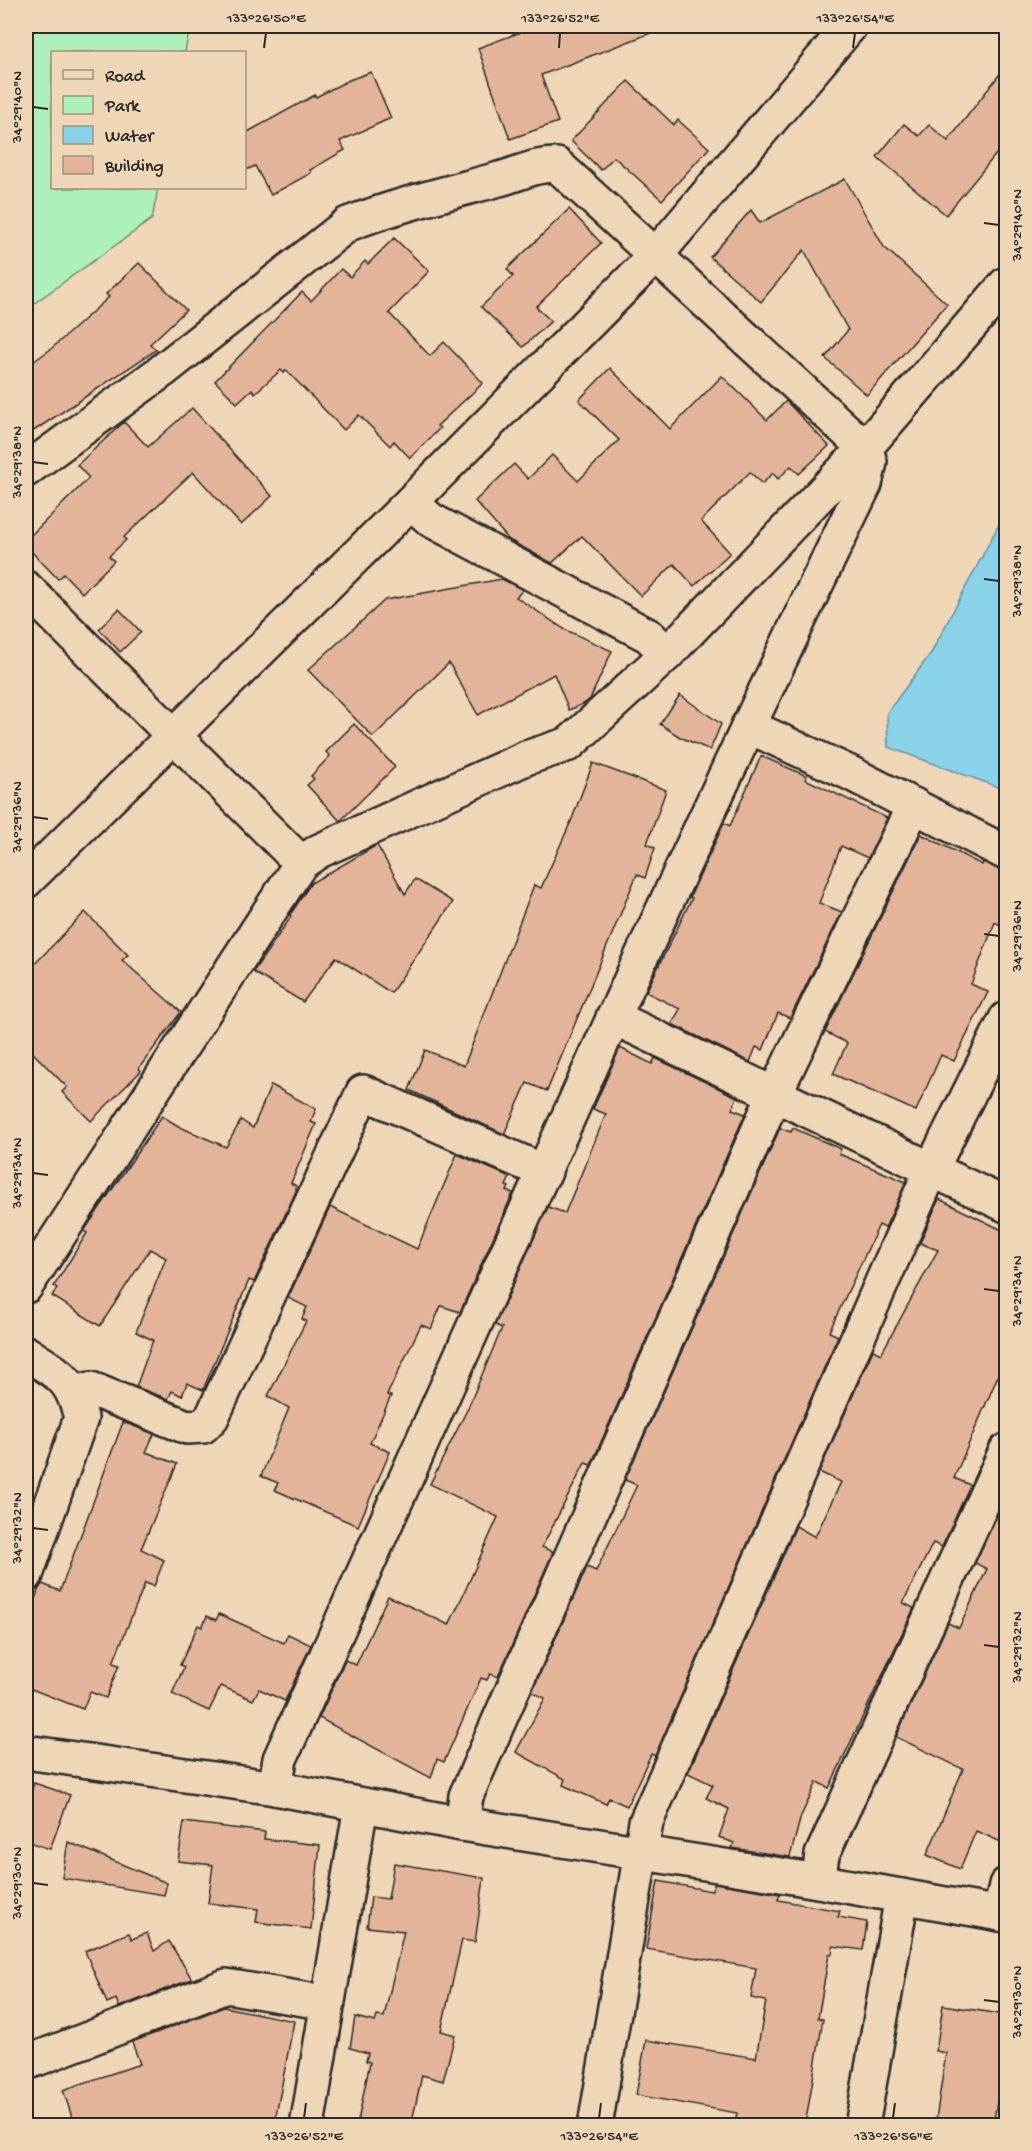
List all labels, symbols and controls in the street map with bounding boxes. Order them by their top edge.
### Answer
text: 133°26'50"E [225,10,306,28]
text: 133°26'52"E [520,10,600,28]
text: 133°26'54"E [815,10,895,28]
legend [51,51,246,189]
text: Road [105,67,146,88]
text: 34°29'40"N [9,71,27,144]
text: Park [104,97,141,118]
text: Water [105,127,155,148]
text: Building [104,157,164,178]
text: 34°29'40"N [1009,189,1027,262]
text: 34°29'38"N [9,426,27,499]
text: 34°29'38"N [1009,545,1027,618]
text: 34°29'36"N [9,781,27,854]
text: 34°29'36"N [1009,900,1027,973]
text: 34°29'34"N [9,1137,27,1210]
text: 34°29'34"N [1009,1255,1027,1328]
text: 34°29'32"N [9,1492,27,1565]
text: 34°29'32"N [1009,1611,1027,1684]
text: 34°29'30"N [9,1846,27,1920]
text: 34°29'30"N [1009,1965,1027,2039]
text: 133°26'52"E [264,2128,344,2146]
text: 133°26'54"E [559,2128,639,2146]
text: 133°26'56"E [853,2128,933,2146]

